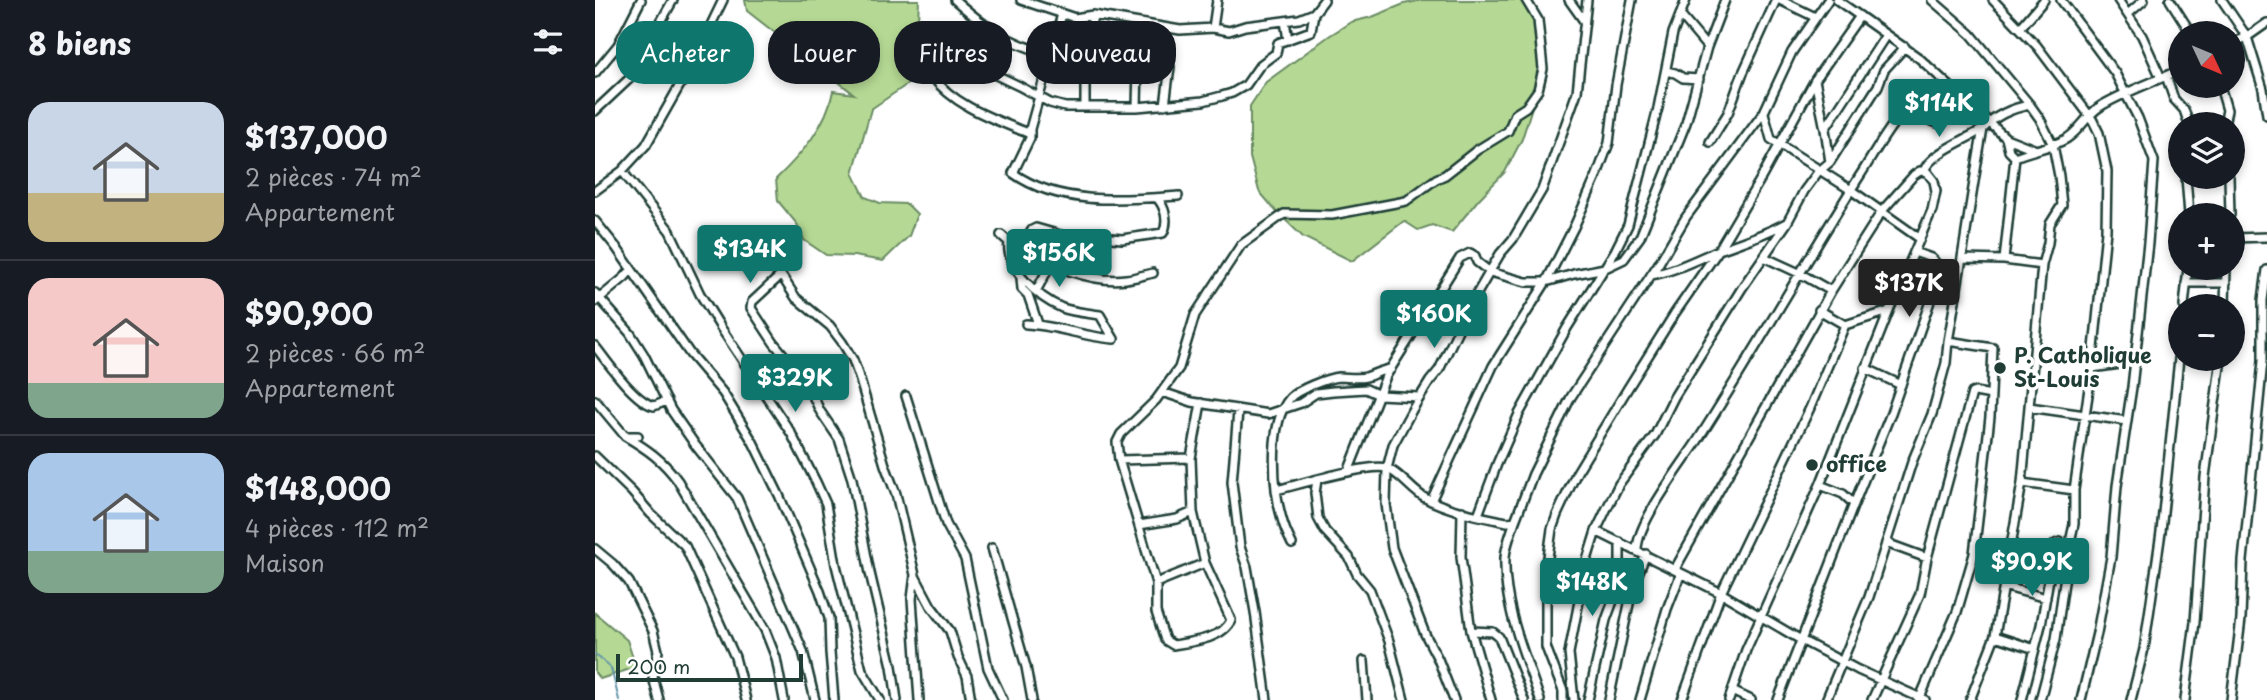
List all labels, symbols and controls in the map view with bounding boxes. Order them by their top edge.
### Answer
text: 8 biens [28,20,131,65]
chip: Acheter [616,21,754,84]
chip: Louer [768,21,880,84]
chip: Filtres [894,21,1012,84]
chip: Nouveau [1026,21,1176,84]
north arrow [2168,21,2245,98]
map controls [2168,21,2245,371]
icon: filters [529,23,567,61]
pin: $114K [1890,80,1988,139]
text: $114K [1904,84,1974,119]
button: layers [2168,112,2245,189]
text: $137,000 [245,114,388,159]
icon: home [84,130,168,214]
text: 2 pièces · 74 m² [245,159,422,194]
text: Appartement [245,194,395,229]
button: + [2168,203,2245,280]
pin: $134K [701,226,799,285]
text: $134K [713,230,787,265]
pin: $156K [1010,230,1108,289]
text: $156K [1023,234,1095,269]
pin: $137K [1860,260,1958,319]
text: $137K [1874,264,1944,299]
text: $90,900 [245,290,373,335]
pin: $160K [1385,290,1483,350]
button: − [2168,294,2245,371]
text: $160K [1396,295,1472,330]
icon: home [84,306,168,390]
text: 2 pièces · 66 m² [245,335,425,370]
place label: P. Catholique St-Louis [2014,338,2152,394]
pin: $329K [746,354,844,414]
text: $329K [757,359,833,394]
marker: P. Catholique St-Louis [1992,360,2008,376]
text: Appartement [245,370,395,405]
place label: office [1826,447,1887,479]
marker: office [1804,457,1820,473]
text: $148,000 [245,465,391,510]
icon: home [84,481,168,565]
text: 4 pièces · 112 m² [245,510,429,545]
pin: $90.9K [1975,538,2089,598]
text: $90.9K [1991,543,2073,578]
text: Maison [245,545,325,580]
pin: $148K [1543,558,1641,618]
text: $148K [1556,563,1628,598]
scale bar [616,651,803,683]
text: 200 m [627,652,690,680]

